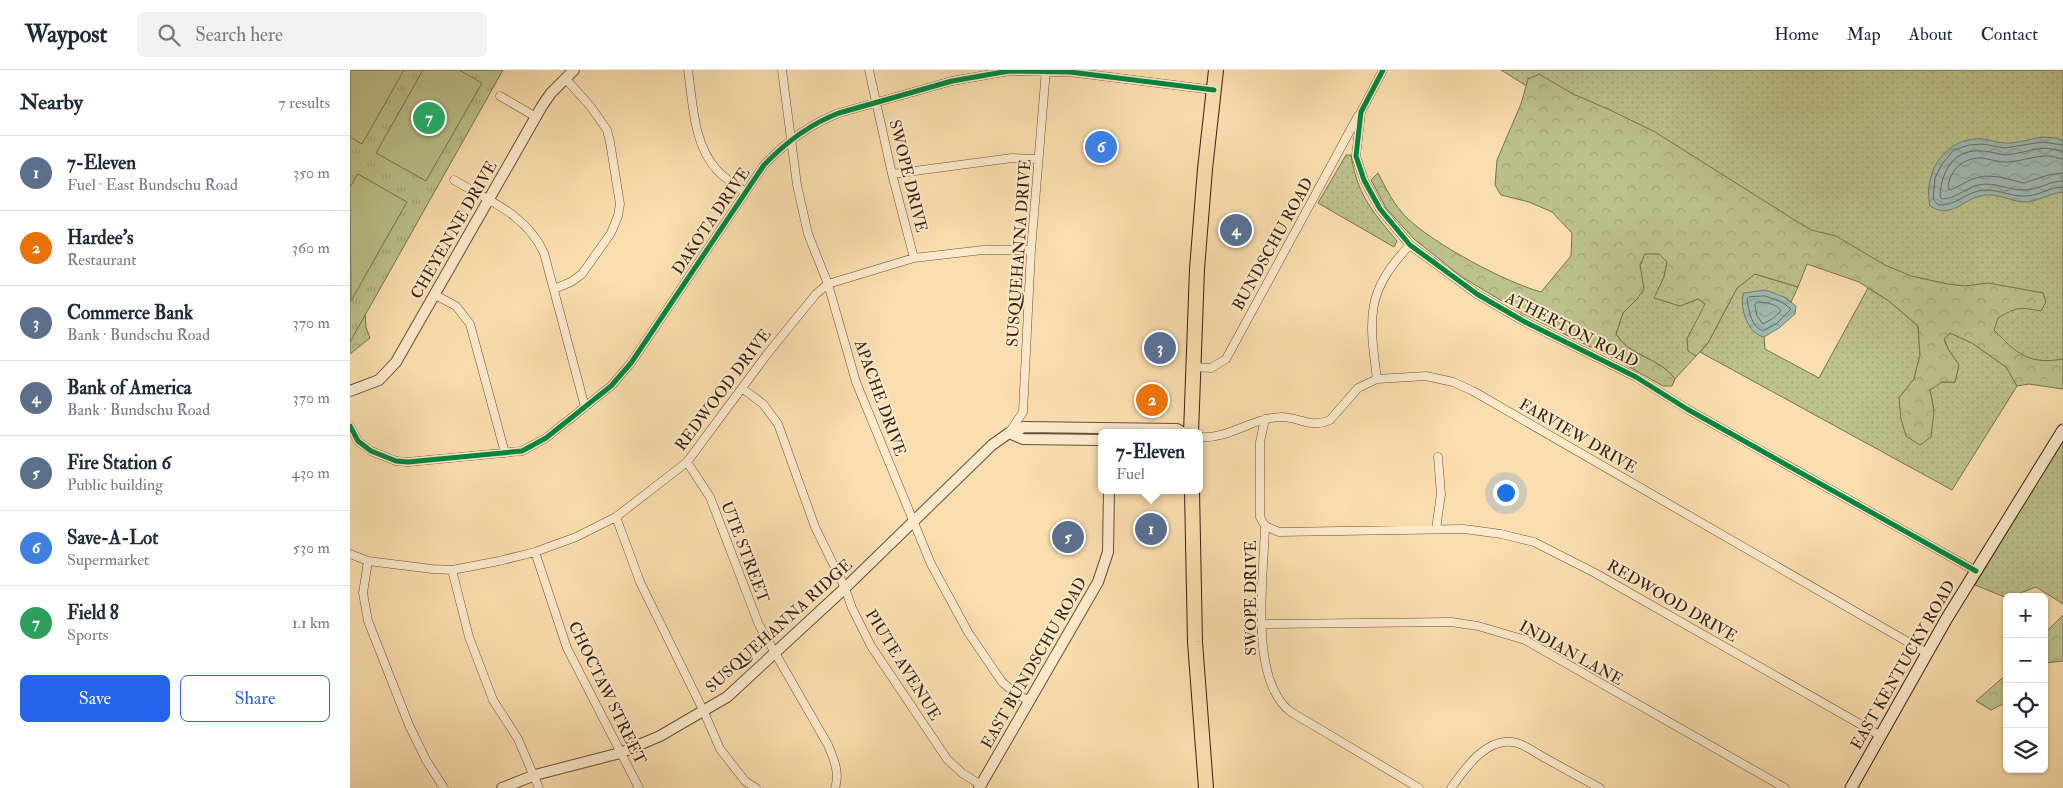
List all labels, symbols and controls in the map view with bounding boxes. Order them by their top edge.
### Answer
search box [137,12,487,57]
text: Waypost [25,19,107,50]
icon: search [155,21,183,49]
text: Search here [195,23,283,47]
text: Home [1774,23,1819,46]
text: Map [1847,23,1881,46]
text: About [1909,23,1953,46]
text: Contact [1981,23,2038,46]
text: Nearby [20,89,83,116]
text: 7 results [278,93,330,113]
pin: 7 [413,99,445,137]
street label: SWOPE DRIVE [884,118,932,234]
pin: 6 [1085,128,1117,166]
text: 7-Eleven [67,151,136,175]
street label: CHEYENNE DRIVE [406,157,502,303]
street label: SUSQUEHANNA DRIVE [1002,158,1036,348]
text: 1 [33,163,39,183]
text: 350 m [293,163,330,183]
street label: DAKOTA DRIVE [668,164,754,278]
street label: BUNDSCHU ROAD [1228,174,1318,314]
text: Fuel · East Bundschu Road [67,175,238,195]
pin: 4 [1220,211,1252,249]
text: Hardee's [67,226,134,250]
text: 2 [32,238,40,258]
text: 360 m [292,238,330,258]
text: Restaurant [67,250,136,270]
street label: ATHERTON ROAD [1501,287,1642,372]
text: Commerce Bank [67,301,193,325]
text: 3 [33,313,39,333]
text: 370 m [293,313,330,333]
text: Bank · Bundschu Road [67,325,210,345]
street label: REDWOOD DRIVE [671,325,775,455]
pin: 3 [1144,329,1176,367]
street label: APACHE DRIVE [849,336,910,459]
text: Bank of America [67,376,192,400]
pin: 2 [1136,381,1168,419]
text: 4 [32,388,40,408]
text: 370 m [293,388,330,408]
street label: FARVIEW DRIVE [1516,394,1640,478]
text: Bank · Bundschu Road [67,400,210,420]
popup [1098,429,1203,494]
text: 7-Eleven [1116,440,1185,464]
text: Fire Station 6 [67,451,171,475]
text: 5 [32,463,40,483]
text: 430 m [291,463,330,483]
text: Fuel [1116,464,1145,484]
text: Public building [67,475,163,495]
your location [1493,480,1519,506]
street label: UTE STREET [716,498,774,606]
pin: 1 [1135,510,1167,548]
pin: 5 [1052,518,1084,556]
text: Save-A-Lot [67,526,158,550]
text: 6 [32,538,40,558]
text: 530 m [293,538,330,558]
street label: SWOPE DRIVE [1241,540,1261,656]
text: Supermarket [67,550,149,570]
street label: SUSQUEHANNA RIDGE [701,555,857,697]
street label: REDWOOD DRIVE [1603,555,1741,647]
street label: EAST BUNDSCHU ROAD [977,574,1091,752]
street label: EAST KENTUCKY ROAD [1846,577,1960,753]
map controls [2003,593,2048,773]
button: + [2003,593,2048,638]
text: Field 8 [67,601,119,625]
street label: PIUTE AVENUE [861,606,945,724]
text: 7 [32,613,40,633]
text: 1.1 km [292,613,330,633]
street label: INDIAN LANE [1515,616,1627,690]
street label: CHOCTAW STREET [564,618,650,768]
text: Sports [67,625,108,645]
button: − [2003,638,2048,683]
button: Save [20,675,170,722]
button: Share [180,675,330,722]
button: locate [2003,683,2048,728]
button: layers [2003,728,2048,773]

